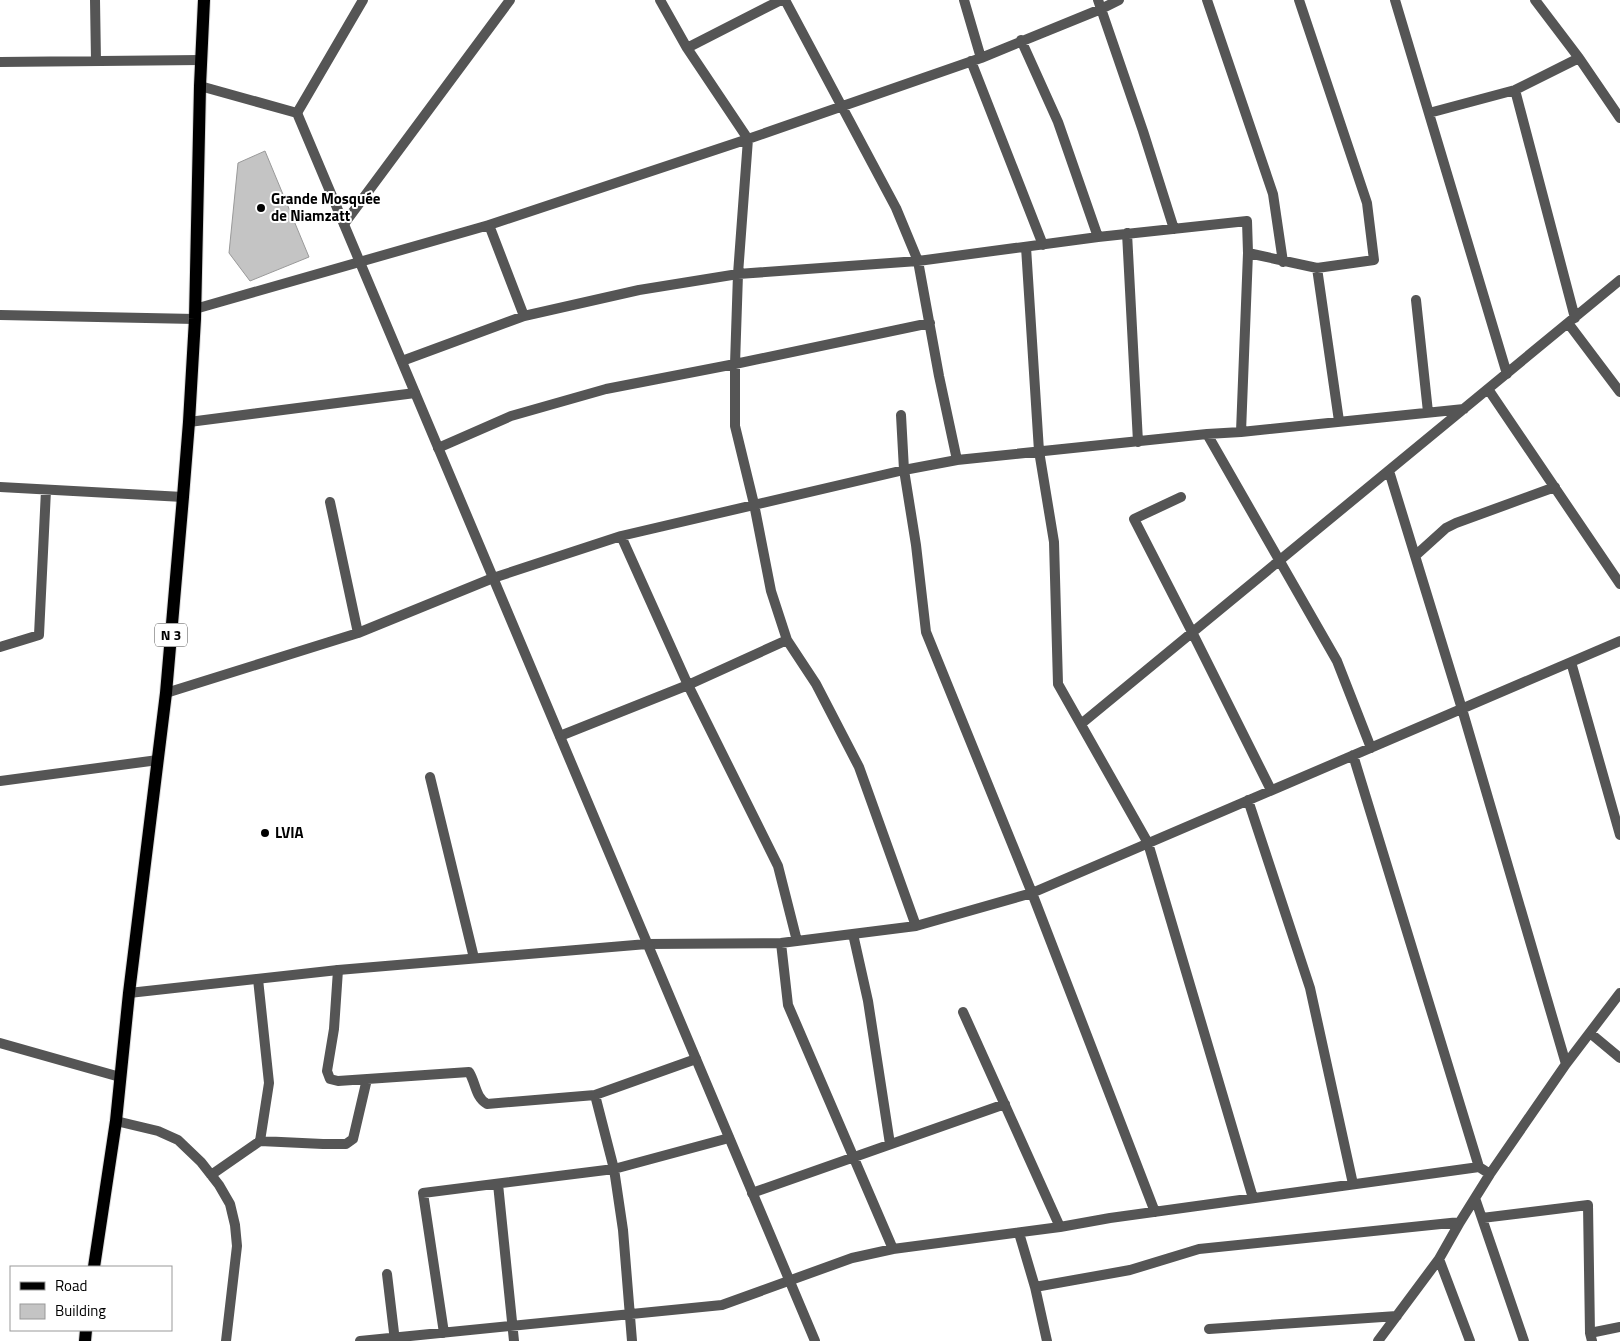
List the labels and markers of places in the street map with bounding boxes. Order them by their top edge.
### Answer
place label: Grande Mosquée de Niamzatt [271,187,381,227]
marker: Grande Mosquée de Niamzatt [255,202,267,214]
place label: LVIA [275,821,304,844]
marker: LVIA [259,827,271,839]

